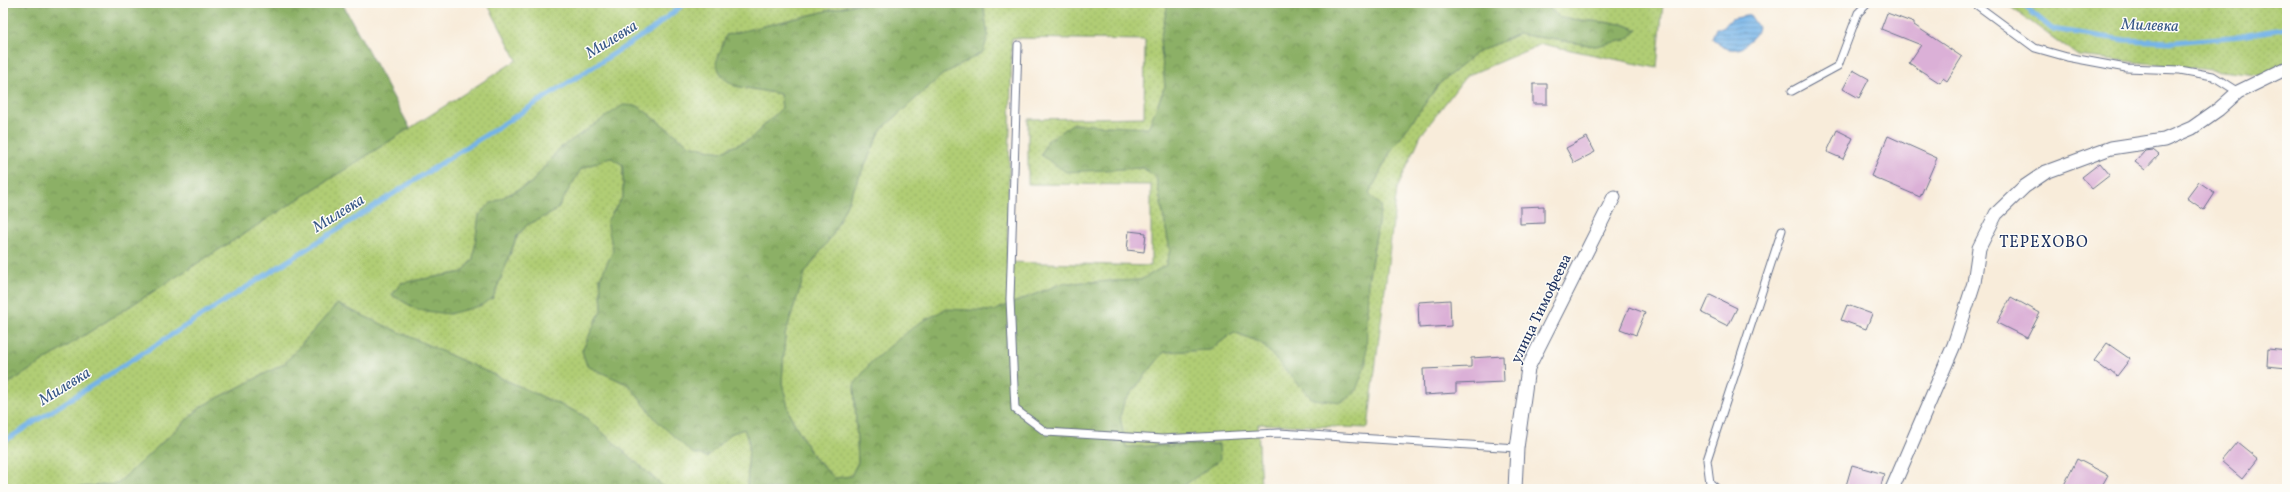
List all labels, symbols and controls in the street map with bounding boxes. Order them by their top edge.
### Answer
water label: Милевка [2120,14,2179,38]
water label: Милевка [581,15,642,65]
water label: Милевка [308,189,369,239]
district label: ТЕРЕХОВО [1999,232,2089,254]
street label: улица Тимофеева [1506,251,1578,367]
water label: Милевка [34,362,95,412]

